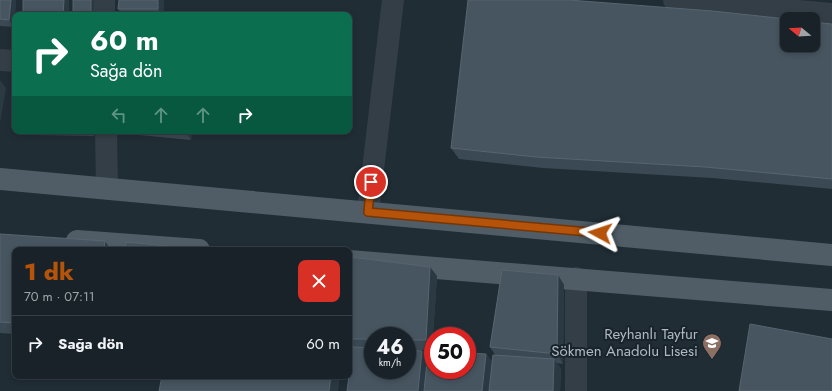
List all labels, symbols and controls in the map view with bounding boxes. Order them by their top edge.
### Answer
north arrow [780,12,820,52]
map controls [780,12,820,52]
text: 60 m [90,20,159,61]
icon: right [24,28,76,80]
text: Sağa dön [90,58,162,84]
icon: left [108,104,130,126]
icon: ahead [150,104,172,126]
icon: ahead [192,104,214,126]
icon: right [234,104,256,126]
pin [354,165,388,199]
icon: arrive [360,171,382,193]
position arrow [579,212,621,254]
text: 1 dk [24,254,74,289]
button: close [298,260,340,302]
text: 70 m · 07:11 [24,287,95,306]
place label: Reyhanlı Tayfur Sökmen Anadolu Lisesi [551,323,699,362]
speed limit sign: 50 [424,327,476,379]
school or university icon: Reyhanlı Tayfur Sökmen Anadolu Lisesi [701,332,723,360]
icon: right [24,333,46,355]
text: Sağa dön [58,333,124,355]
text: 60 m [306,333,340,355]
text: 46 [376,333,404,362]
text: km/h [379,355,401,370]

